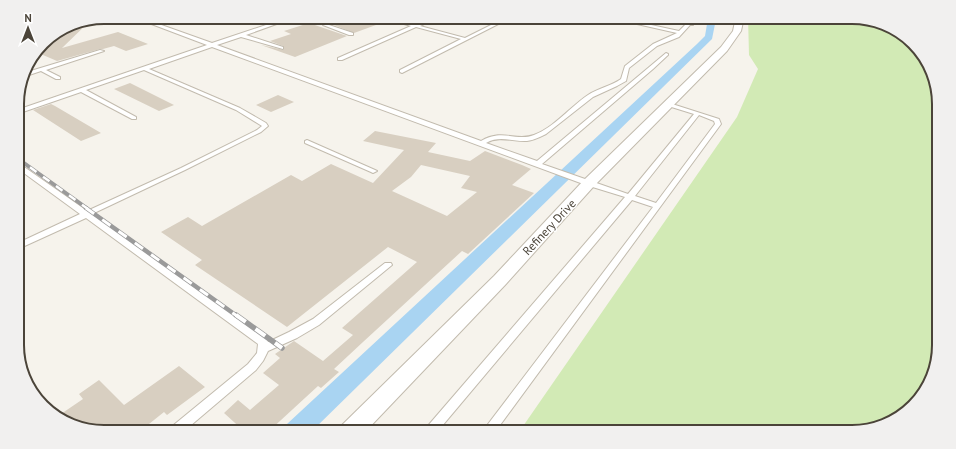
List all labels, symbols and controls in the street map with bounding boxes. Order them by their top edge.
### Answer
north arrow [8,8,48,48]
text: N [24,11,32,25]
street label: Refinery Drive [519,196,579,258]

